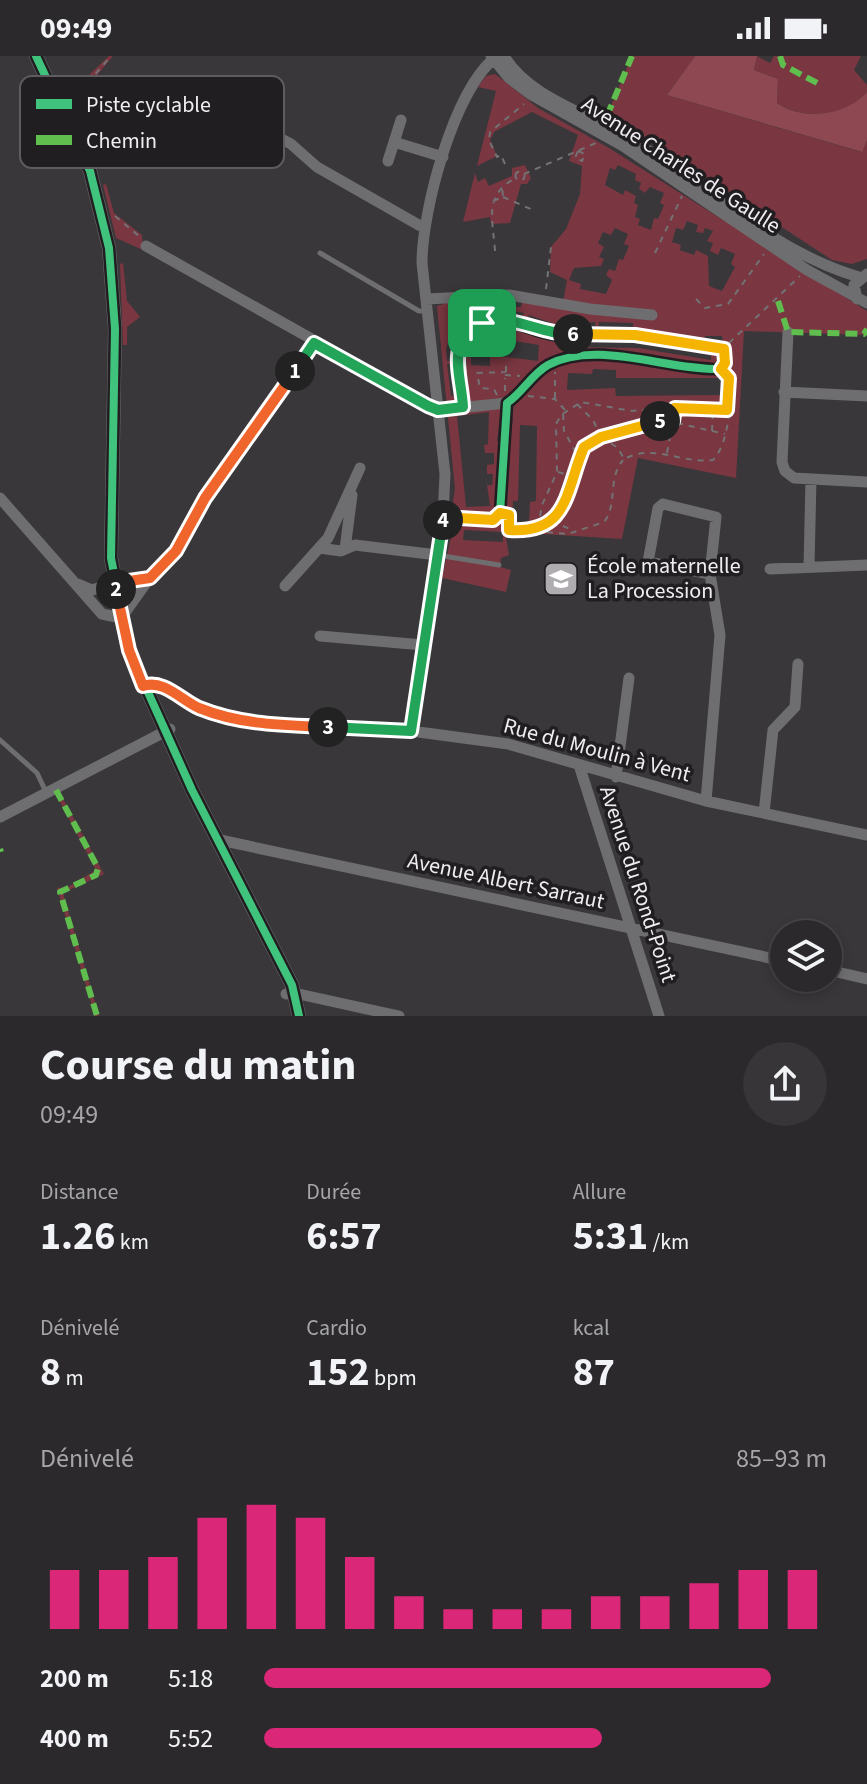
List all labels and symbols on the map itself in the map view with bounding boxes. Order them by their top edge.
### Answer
legend [20,76,284,168]
street label: Avenue Charles de Gaulle [575,88,787,242]
text: Piste cyclable [86,89,211,121]
text: Chemin [86,125,157,157]
pin [448,289,516,357]
pin: 6 [553,314,593,354]
pin: 1 [275,351,315,391]
pin: 5 [640,401,680,441]
pin: 4 [423,500,463,540]
place label: École maternelle La Procession [587,550,741,607]
school or university icon: École maternelle La Procession [542,560,580,598]
pin: 2 [96,569,136,609]
pin: 3 [308,707,348,747]
street label: Rue du Moulin à Vent [500,710,695,791]
street label: Avenue du Rond-Point [591,782,685,987]
street label: Avenue Albert Sarraut [405,845,608,918]

